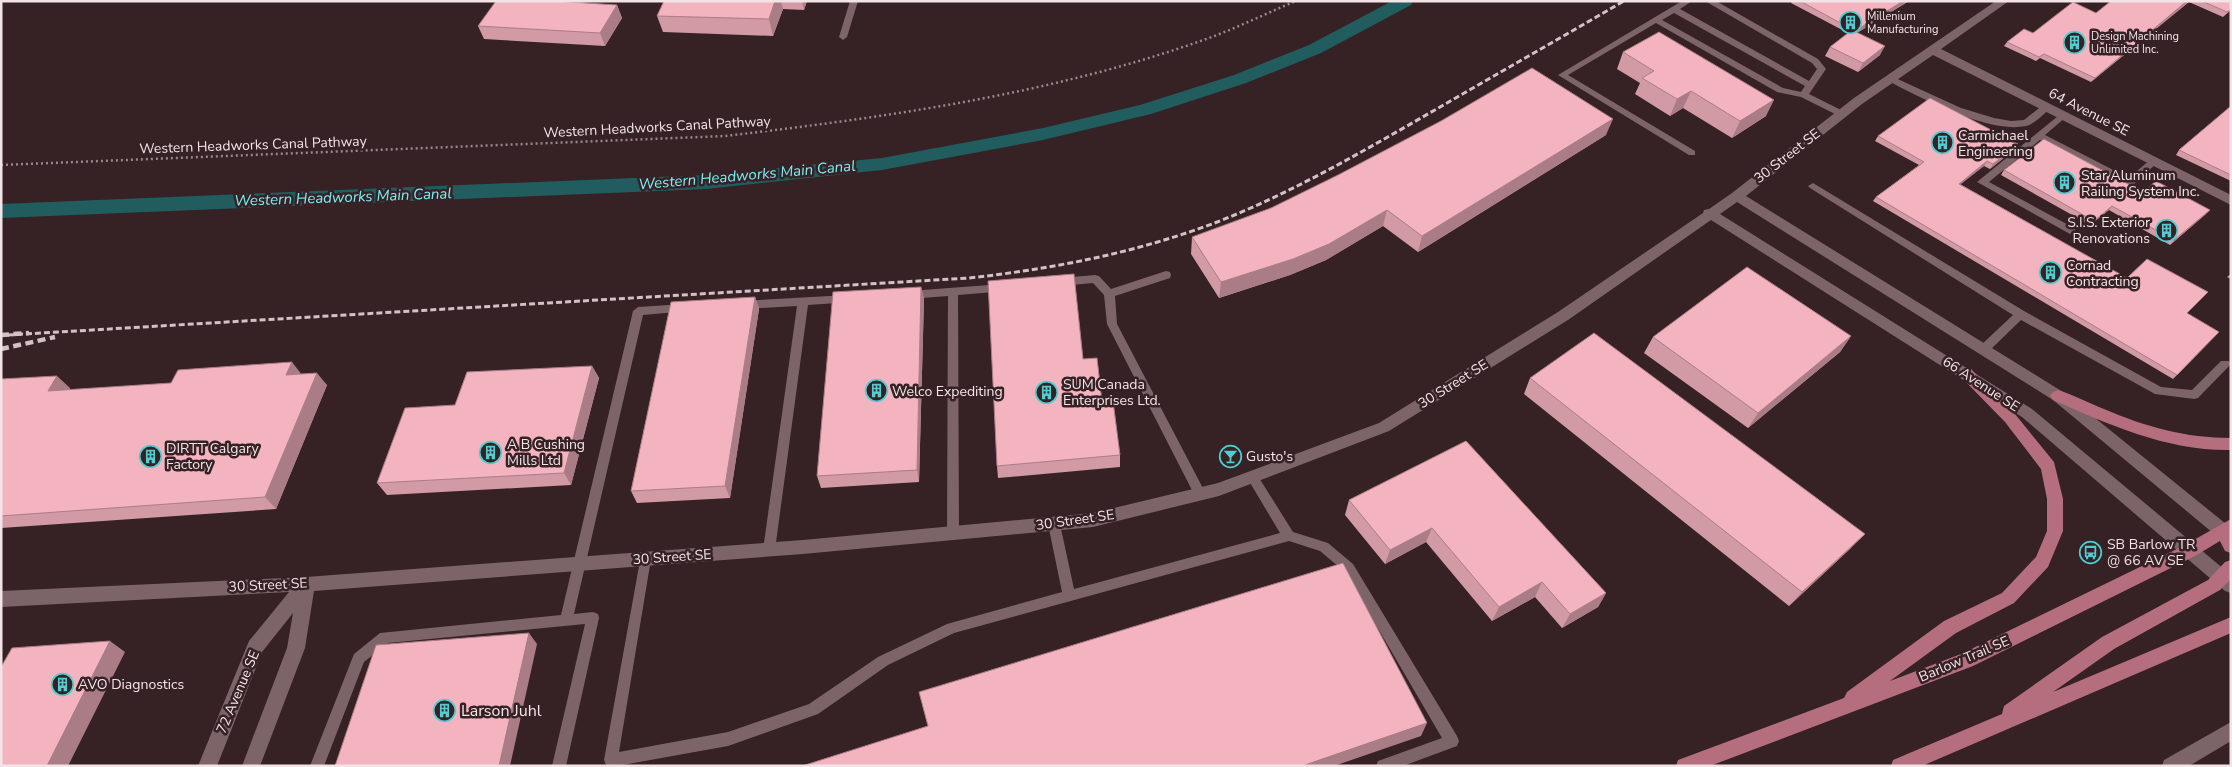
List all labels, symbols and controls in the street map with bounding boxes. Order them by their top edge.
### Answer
place label: Millenium Manufacturing [1867,9,1938,37]
building icon: Millenium Manufacturing [1839,10,1863,34]
place label: Design Machining Unlimited Inc. [2091,29,2179,57]
building icon: Design Machining Unlimited Inc. [2063,30,2087,54]
street label: 64 Avenue SE [2045,83,2133,141]
street label: Western Headworks Canal Pathway [543,112,772,142]
street label: 30 Street SE [1750,124,1824,188]
place label: Carmichael Engineering [1958,126,2033,161]
building icon: Carmichael Engineering [1930,131,1954,155]
street label: Western Headworks Canal Pathway [139,132,368,158]
water label: Western Headworks Main Canal [638,156,856,194]
place label: Star Aluminum Railing System Inc. [2081,166,2200,201]
building icon: Star Aluminum Railing System Inc. [2053,171,2077,195]
water label: Western Headworks Main Canal [234,183,452,211]
place label: S.I.S. Exterior Renovations [2067,213,2150,248]
building icon: S.I.S. Exterior Renovations [2154,218,2178,242]
place label: Cornad Contracting [2066,256,2139,291]
building icon: Cornad Contracting [2038,261,2062,285]
street label: 66 Avenue SE [1939,352,2023,416]
street label: 30 Street SE [1414,355,1492,413]
place label: SUM Canada Enterprises Ltd. [1063,375,1161,410]
building icon: Welco Expediting [864,379,888,403]
building icon: SUM Canada Enterprises Ltd. [1035,380,1059,404]
place label: Welco Expediting [892,382,1003,401]
place label: A B Cushing Mills Ltd [507,435,585,470]
place label: DIRTT Calgary Factory [166,439,259,474]
building icon: A B Cushing Mills Ltd [479,440,503,464]
building icon: DIRTT Calgary Factory [138,444,162,468]
bar icon: Gusto's [1218,444,1242,468]
place label: Gusto's [1246,447,1293,466]
street label: 30 Street SE [1035,505,1115,535]
place label: SB Barlow TR @ 66 AV SE [2107,535,2196,570]
bus stop icon: SB Barlow TR @ 66 AV SE [2079,540,2103,564]
street label: 30 Street SE [632,545,712,569]
street label: 30 Street SE [228,573,308,597]
street label: Barlow Trail SE [1916,631,2012,687]
street label: 72 Avenue SE [212,648,264,736]
building icon: AVO Diagnostics [50,672,74,696]
place label: AVO Diagnostics [78,675,184,694]
building icon: Larson Juhl [433,699,457,723]
place label: Larson Juhl [461,700,542,722]

